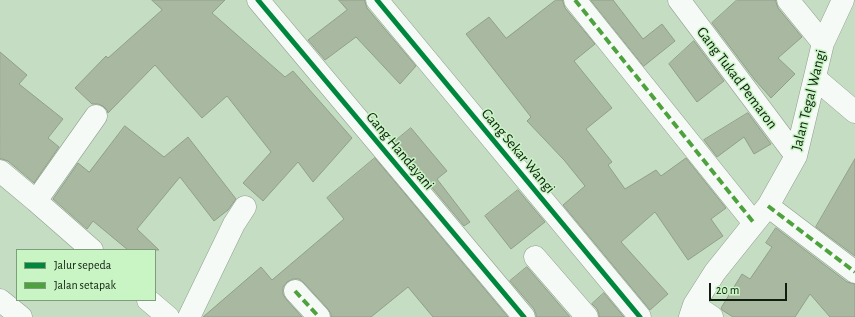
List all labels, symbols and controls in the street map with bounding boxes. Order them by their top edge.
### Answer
street label: Gang Tukad Pemaron [693,23,781,133]
street label: Jalan Tegal Wangi [788,48,830,152]
street label: Gang Sekar Wangi [477,105,559,197]
street label: Gang Handayani [362,108,438,194]
legend [16,249,156,301]
text: Jalur sepeda [54,259,111,271]
scale bar [711,275,789,301]
text: Jalan setapak [54,279,116,291]
text: 20 m [716,284,739,296]

